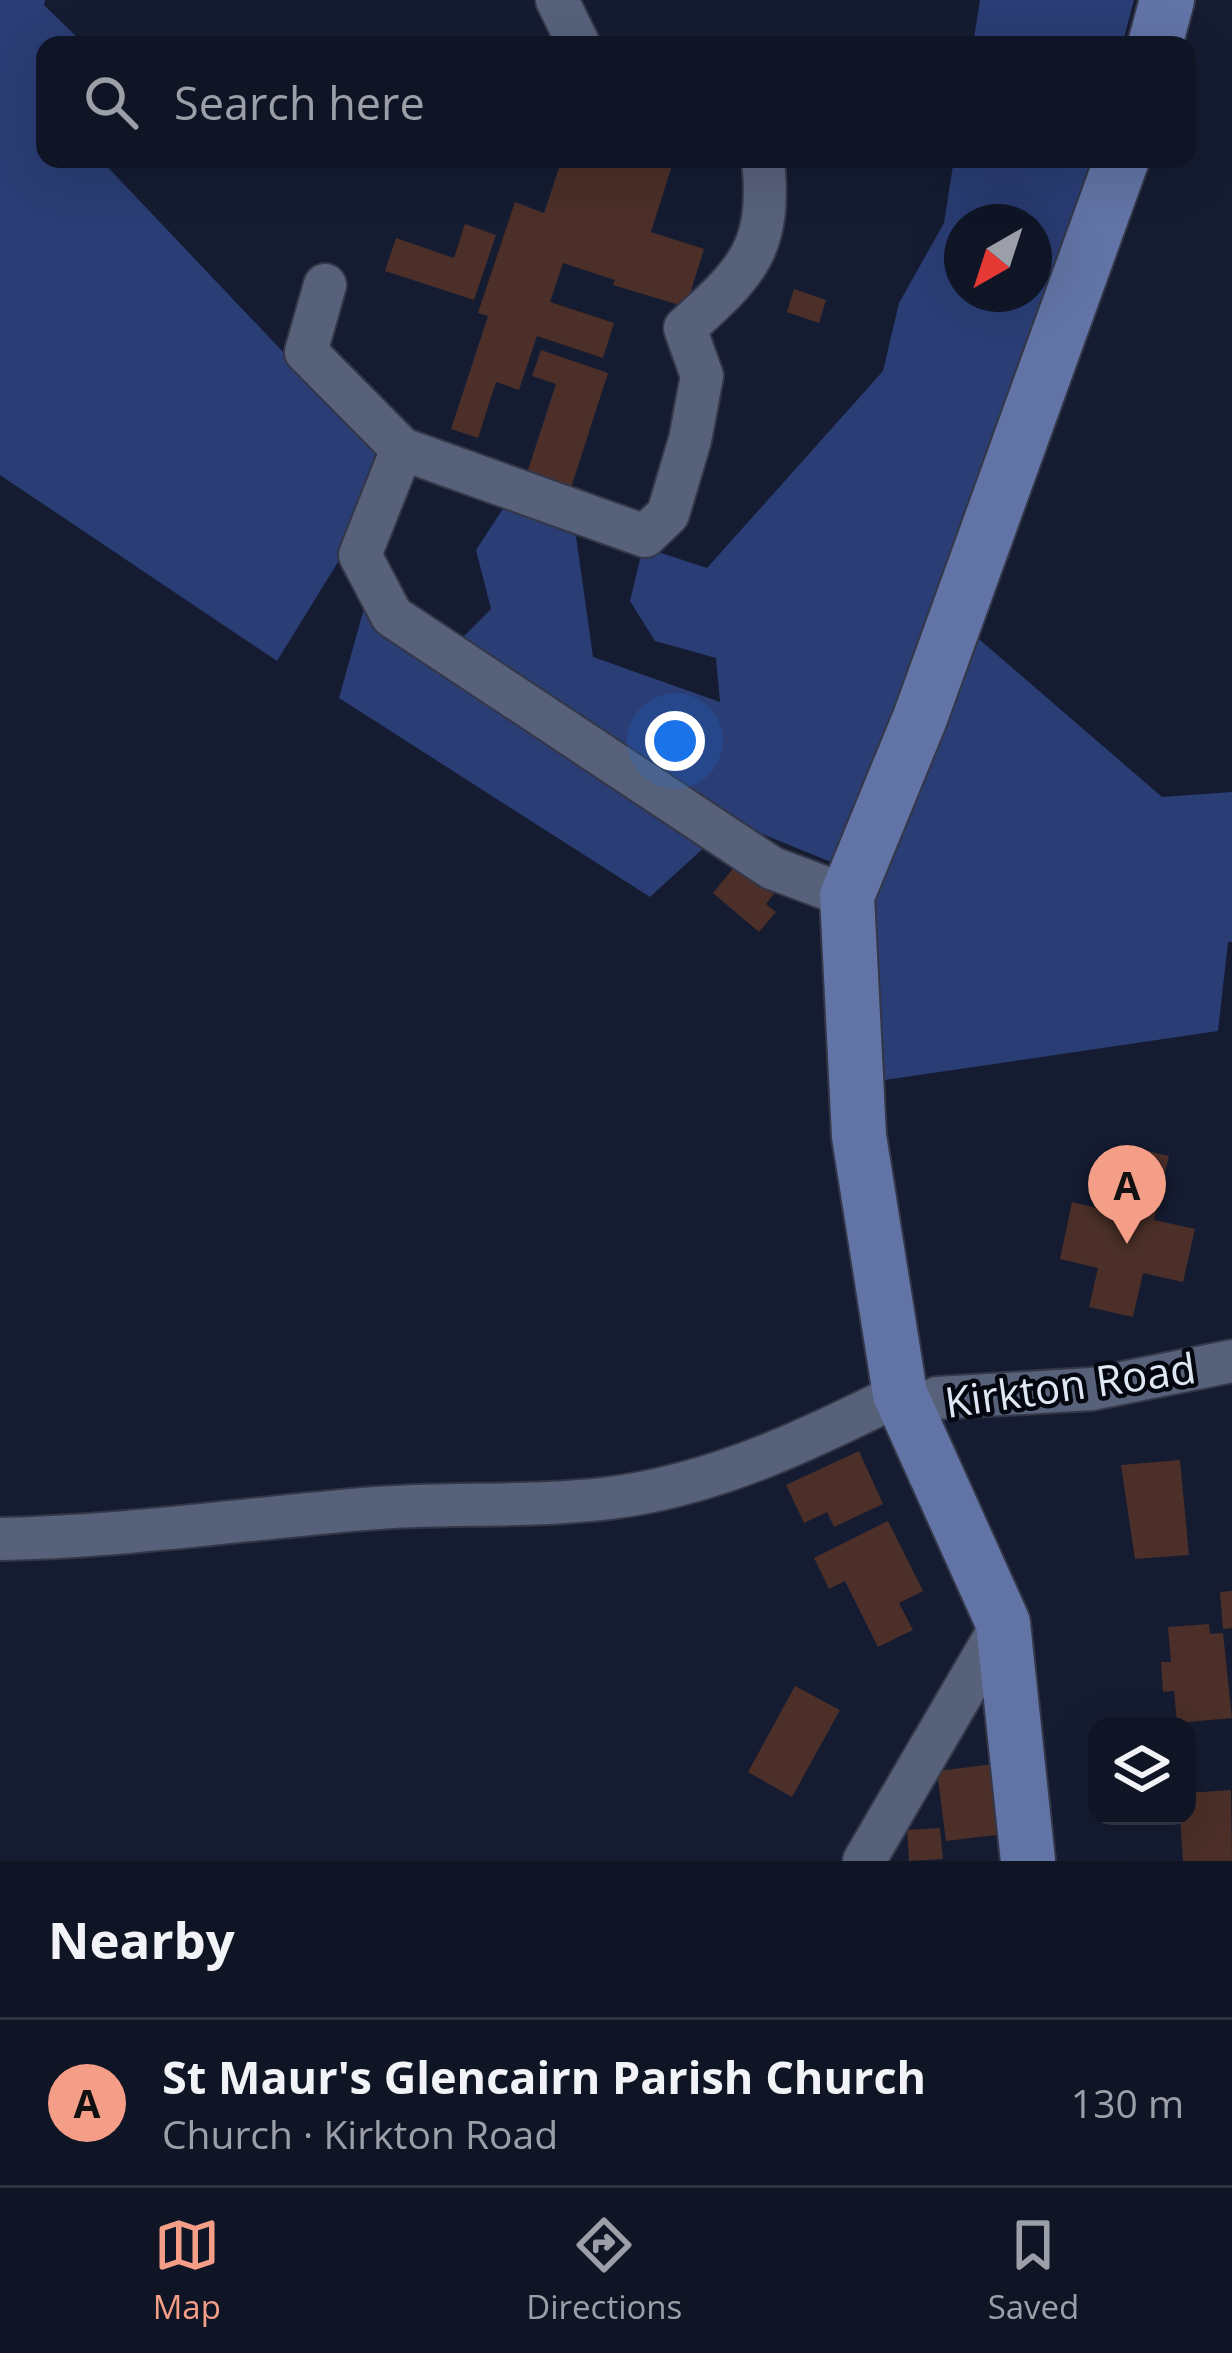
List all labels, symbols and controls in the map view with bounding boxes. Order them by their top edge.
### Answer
search box [36,36,1196,168]
icon: search [78,69,144,135]
text: Search here [174,72,425,133]
north arrow [944,204,1052,312]
your location [645,711,705,771]
pin: A [1088,1145,1166,1244]
street label: Kirkton Road [941,1338,1199,1430]
map controls [1088,1717,1196,1825]
button: layers [1088,1717,1196,1825]
text: Nearby [48,1904,235,1974]
text: St Maur's Glencairn Parish Church [162,2046,926,2107]
text: A [74,2076,100,2129]
text: 130 m [1071,2076,1184,2129]
text: Church · Kirkton Road [162,2107,558,2160]
tab: Map [153,2212,221,2329]
tab: Directions [526,2212,682,2329]
tab: Saved [988,2212,1079,2329]

